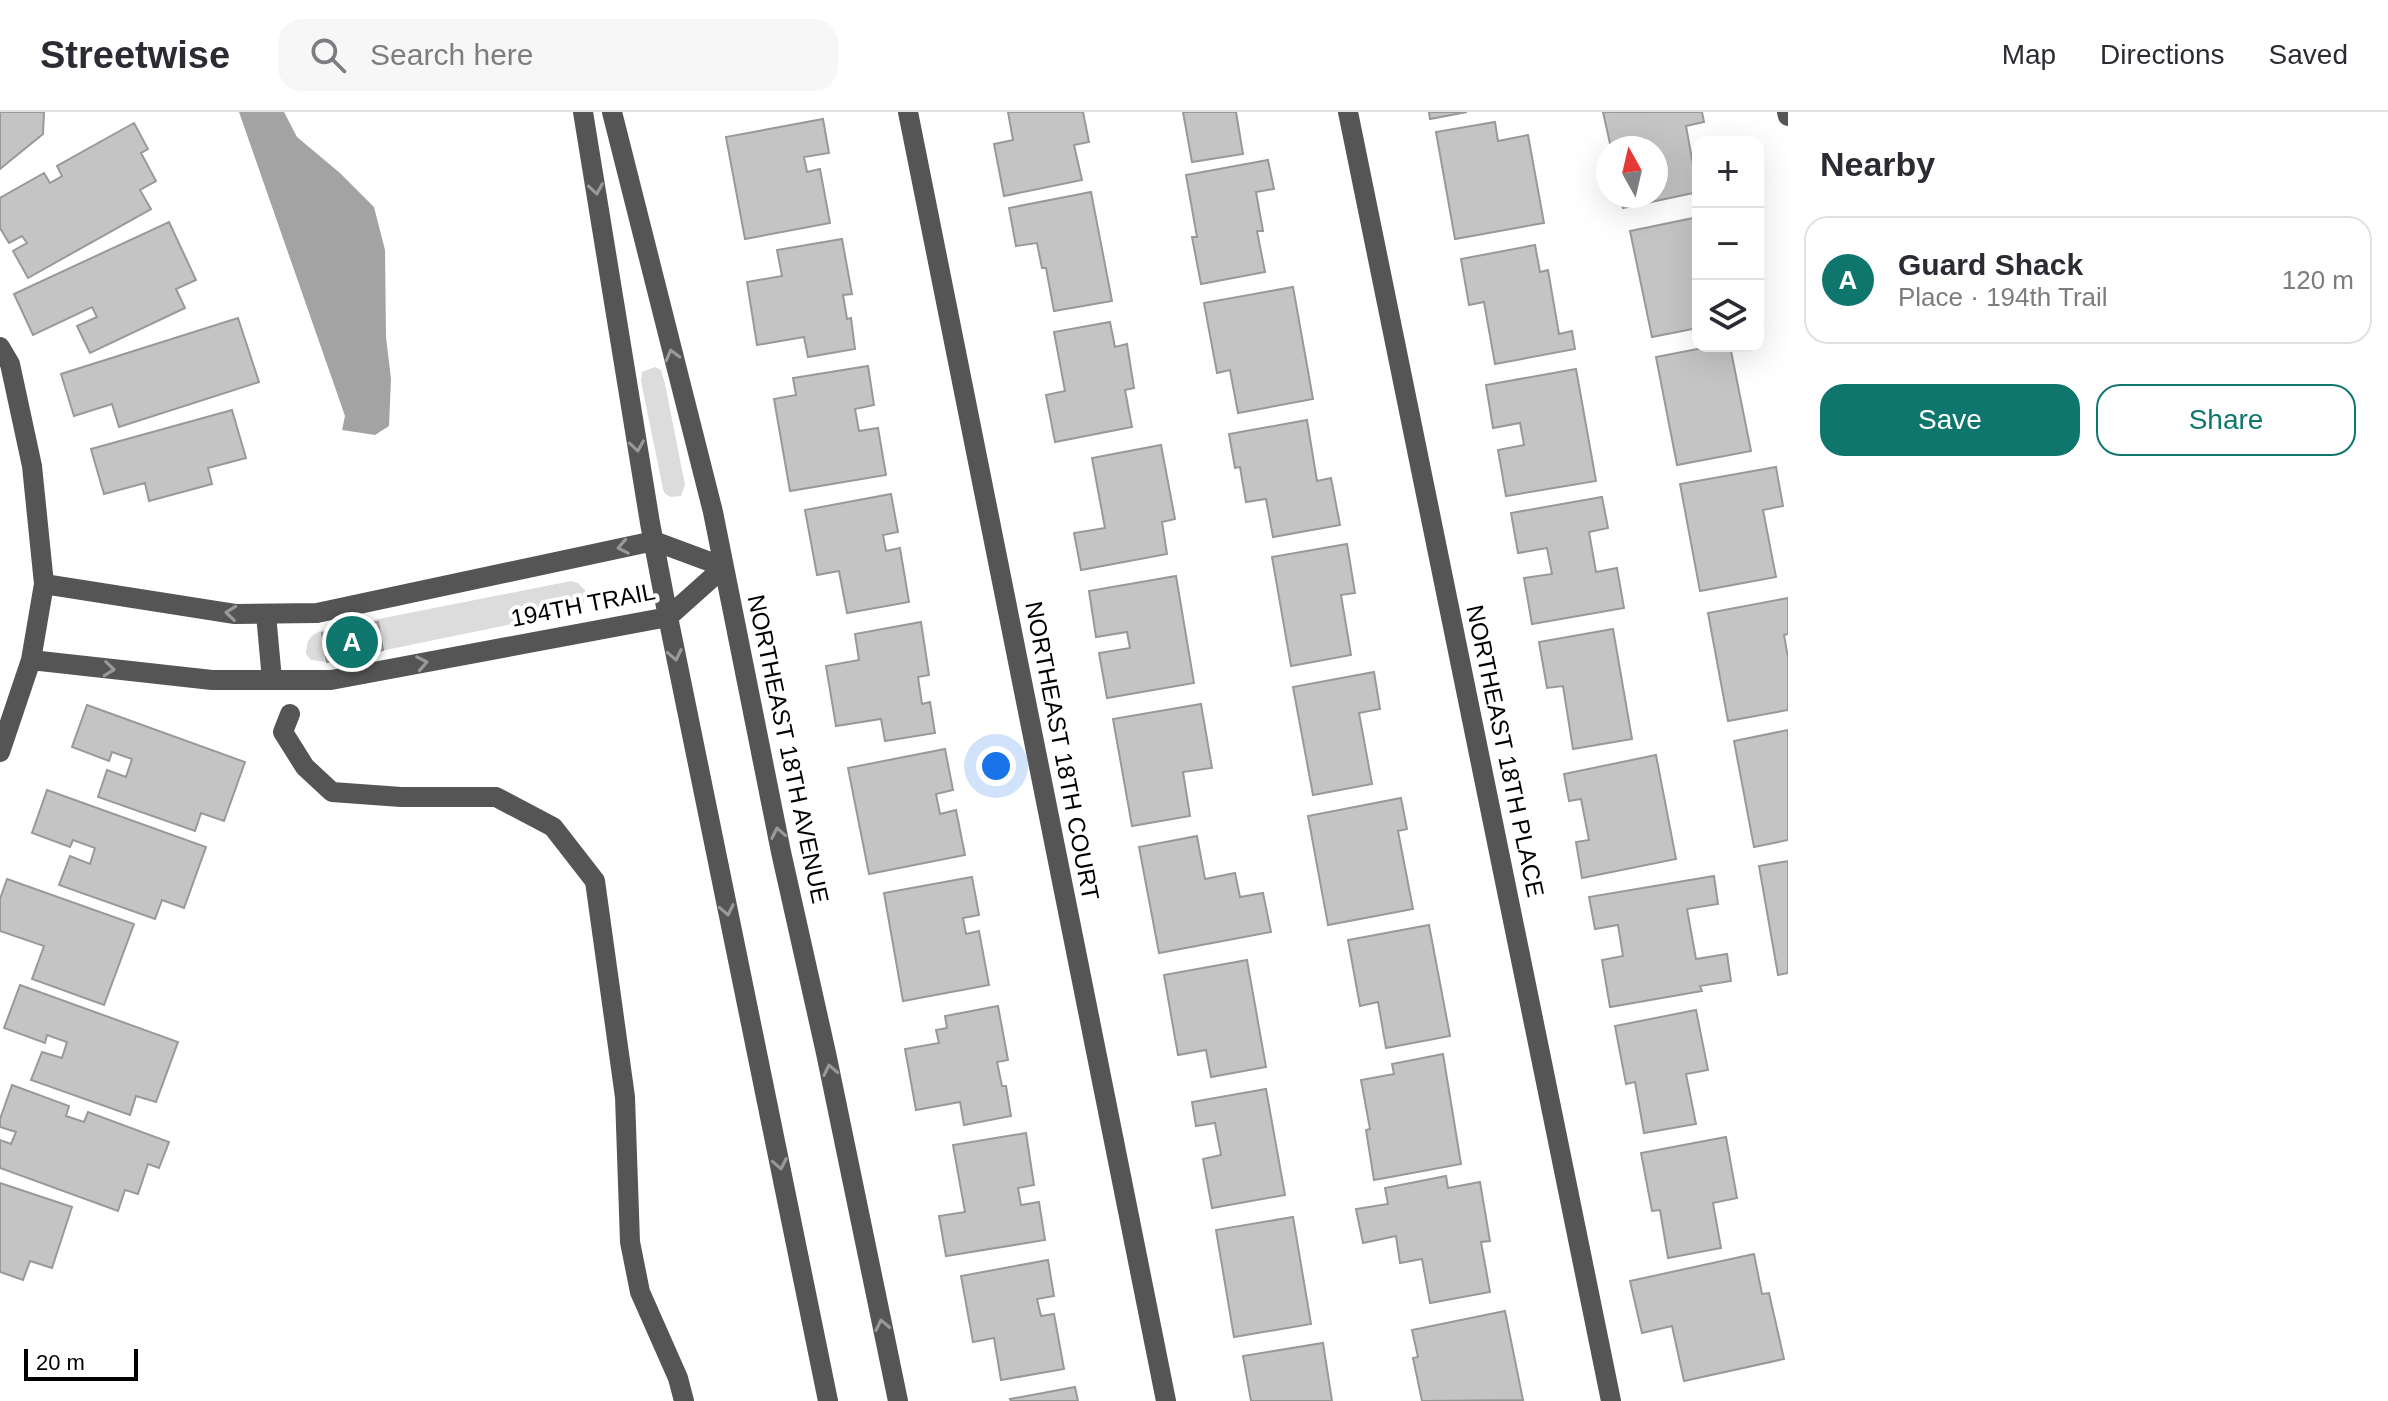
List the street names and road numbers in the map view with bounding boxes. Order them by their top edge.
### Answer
street label: 194TH TRAIL [509,577,657,632]
street label: NORTHEAST 18TH AVENUE [743,592,834,906]
street label: NORTHEAST 18TH COURT [1020,599,1105,903]
street label: NORTHEAST 18TH PLACE [1461,602,1550,899]

